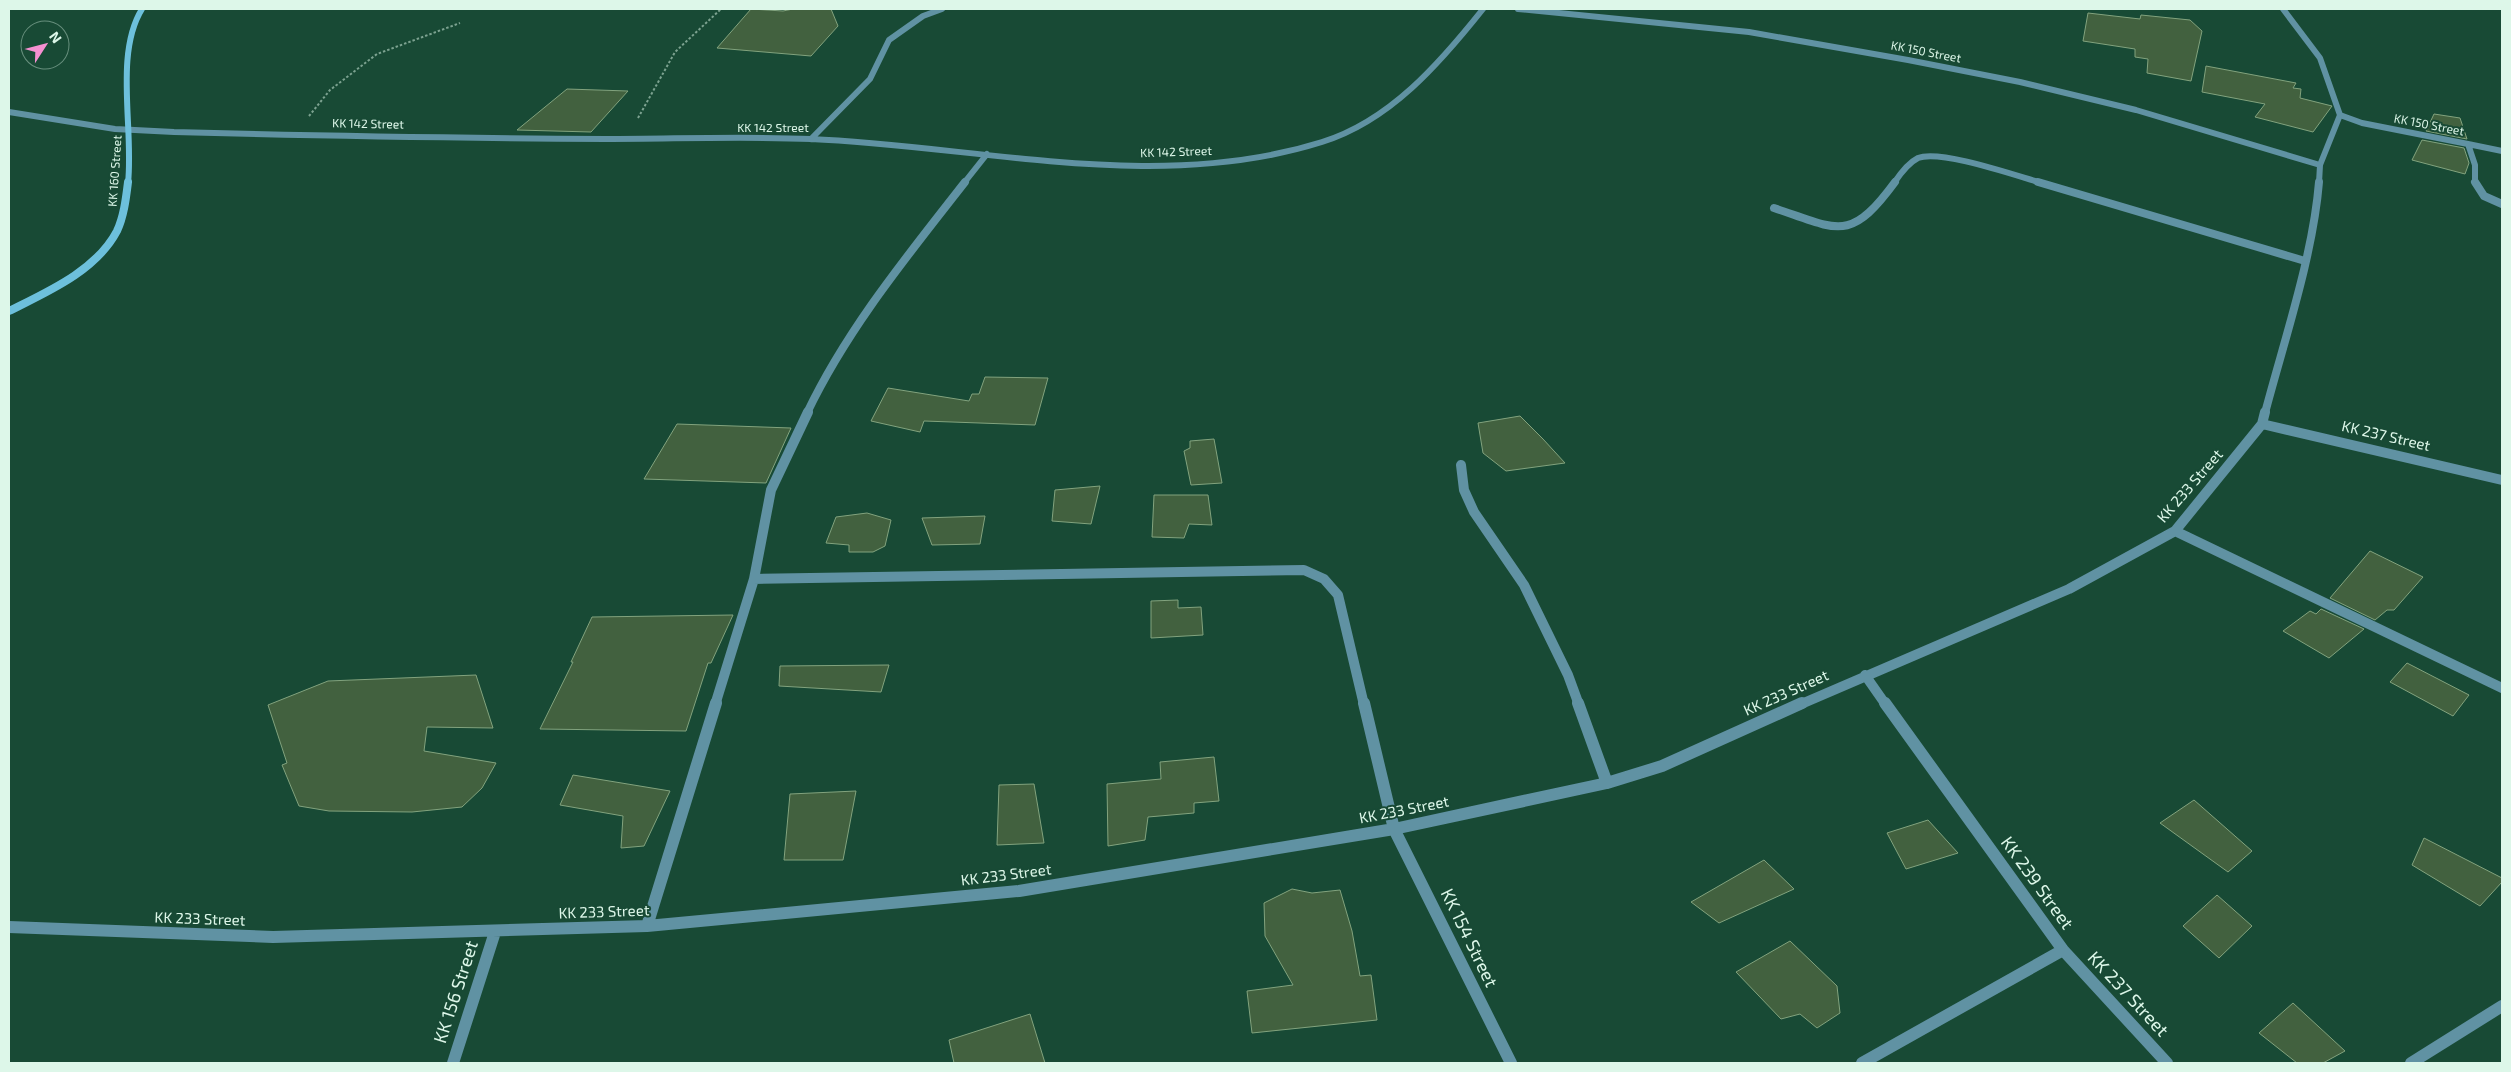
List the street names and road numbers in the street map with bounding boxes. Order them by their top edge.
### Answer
street label: KK 150 Street [1890,37,1963,65]
street label: KK 150 Street [2393,110,2466,138]
street label: KK 142 Street [332,115,404,131]
street label: KK 142 Street [737,120,809,134]
street label: KK 160 Street [105,134,124,207]
street label: KK 142 Street [1140,143,1212,159]
street label: KK 237 Street [2340,416,2433,454]
street label: KK 233 Street [2153,445,2226,526]
street label: KK 233 Street [1740,665,1831,719]
street label: KK 233 Street [1357,791,1450,827]
street label: KK 239 Street [1997,832,2079,933]
street label: KK 233 Street [960,859,1052,888]
street label: KK 154 Street [1437,885,1503,991]
street label: KK 233 Street [558,900,650,922]
street label: KK 233 Street [154,907,246,929]
street label: KK 156 Street [428,938,482,1046]
street label: KK 237 Street [2084,946,2174,1041]

